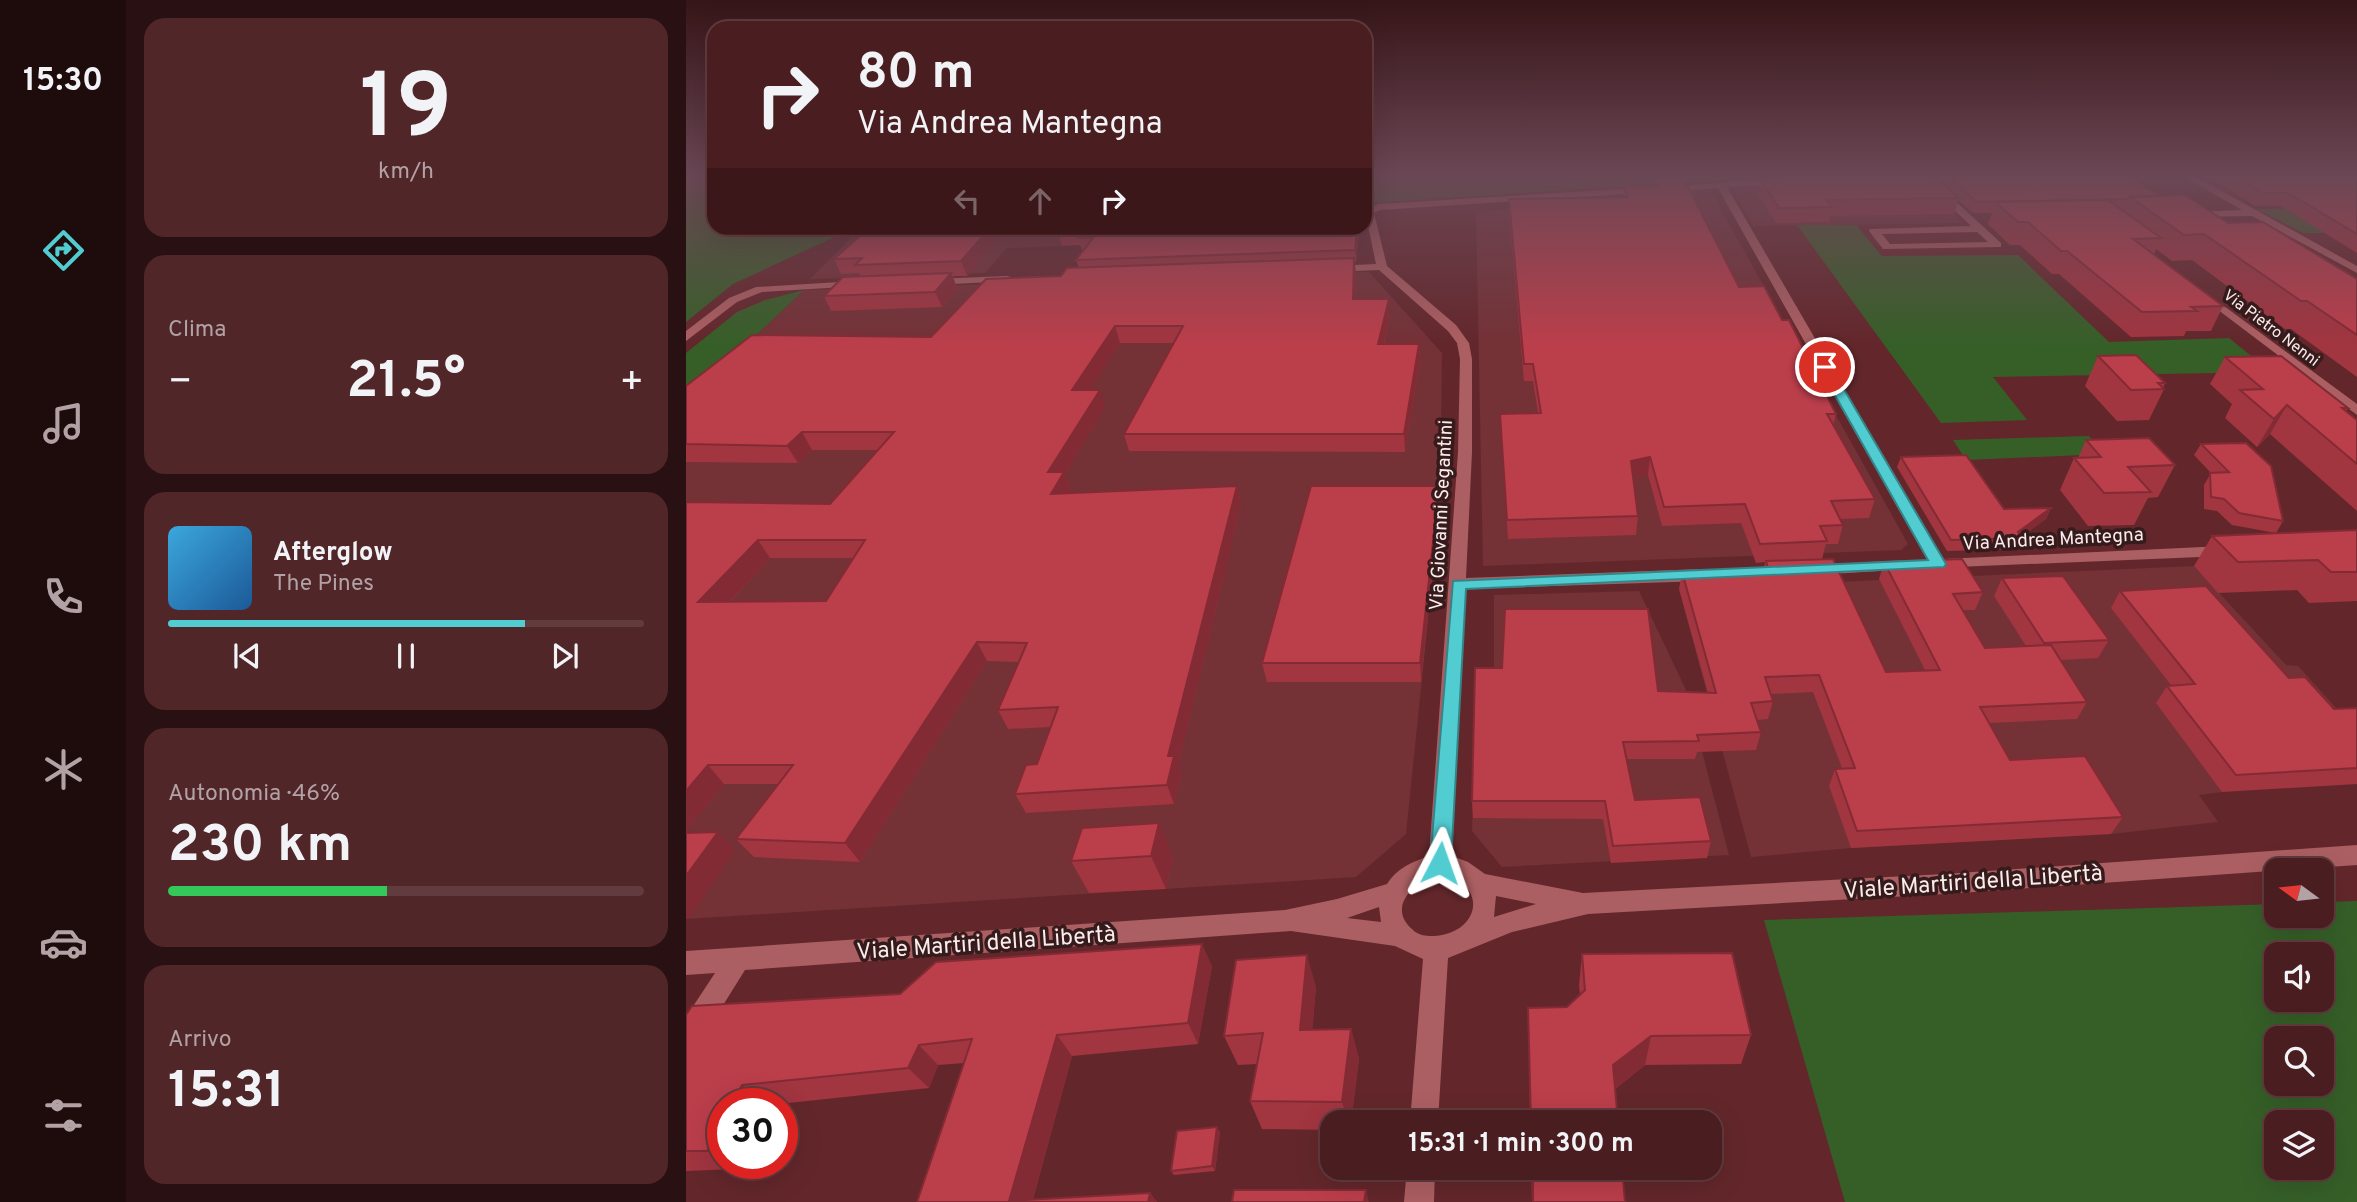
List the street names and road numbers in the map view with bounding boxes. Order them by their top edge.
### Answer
street label: Via Pietro Nenni [2219,286,2323,371]
street label: Via Giovanni Segantini [1425,419,1459,611]
street label: Via Andrea Mantegna [1962,523,2144,557]
street label: Viale Martiri della Libertà [1843,860,2104,907]
street label: Viale Martiri della Libertà [856,921,1117,968]

